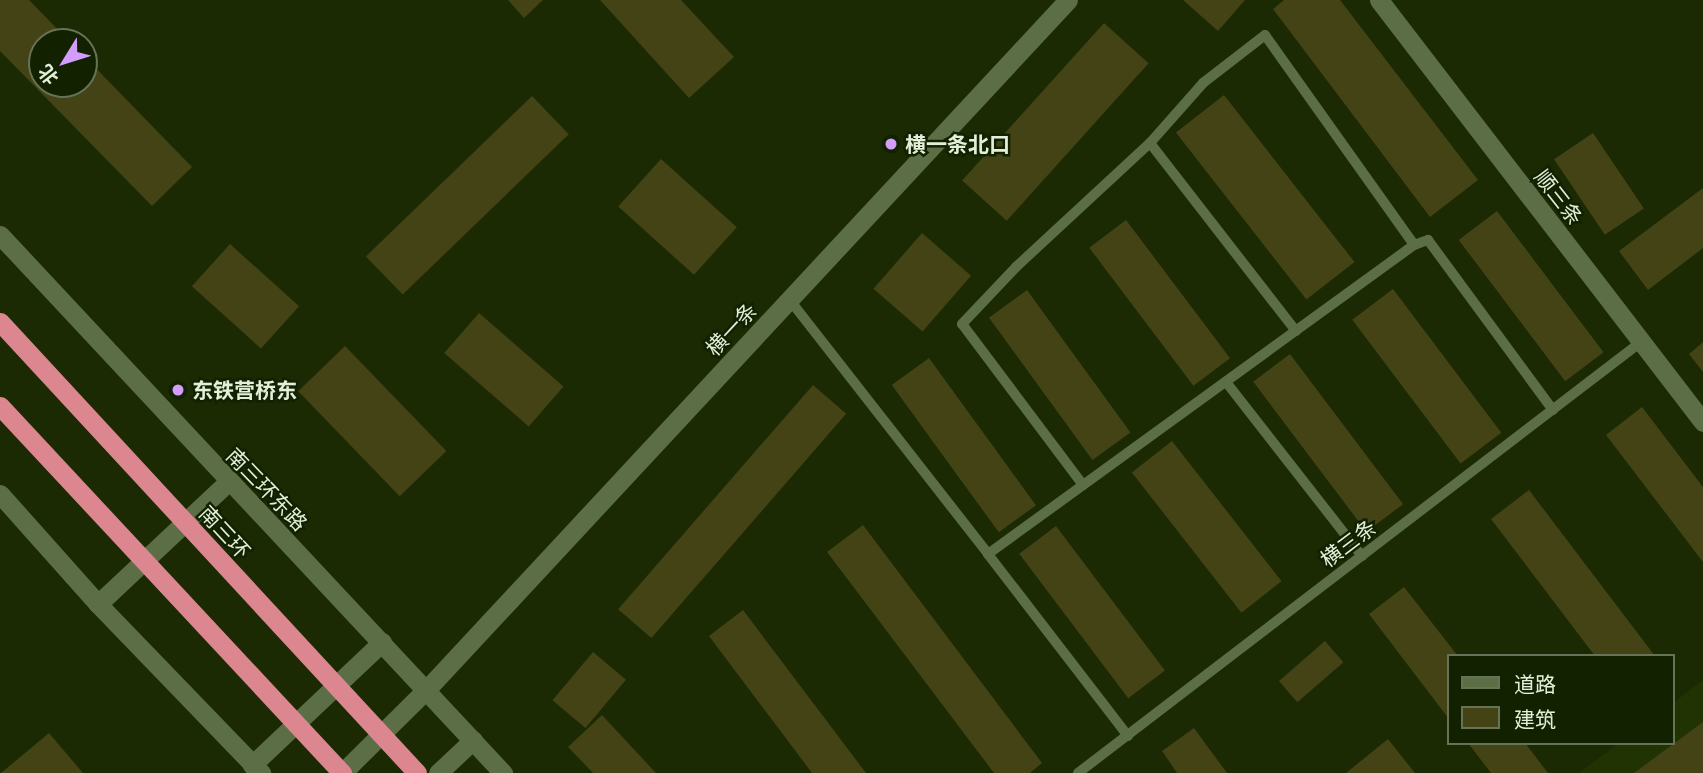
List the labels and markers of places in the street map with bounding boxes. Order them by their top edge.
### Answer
place label: 横一条北口 [905,131,1010,157]
marker: 横一条北口 [883,136,899,152]
place label: 东铁营桥东 [192,377,297,403]
marker: 东铁营桥东 [170,382,186,398]

